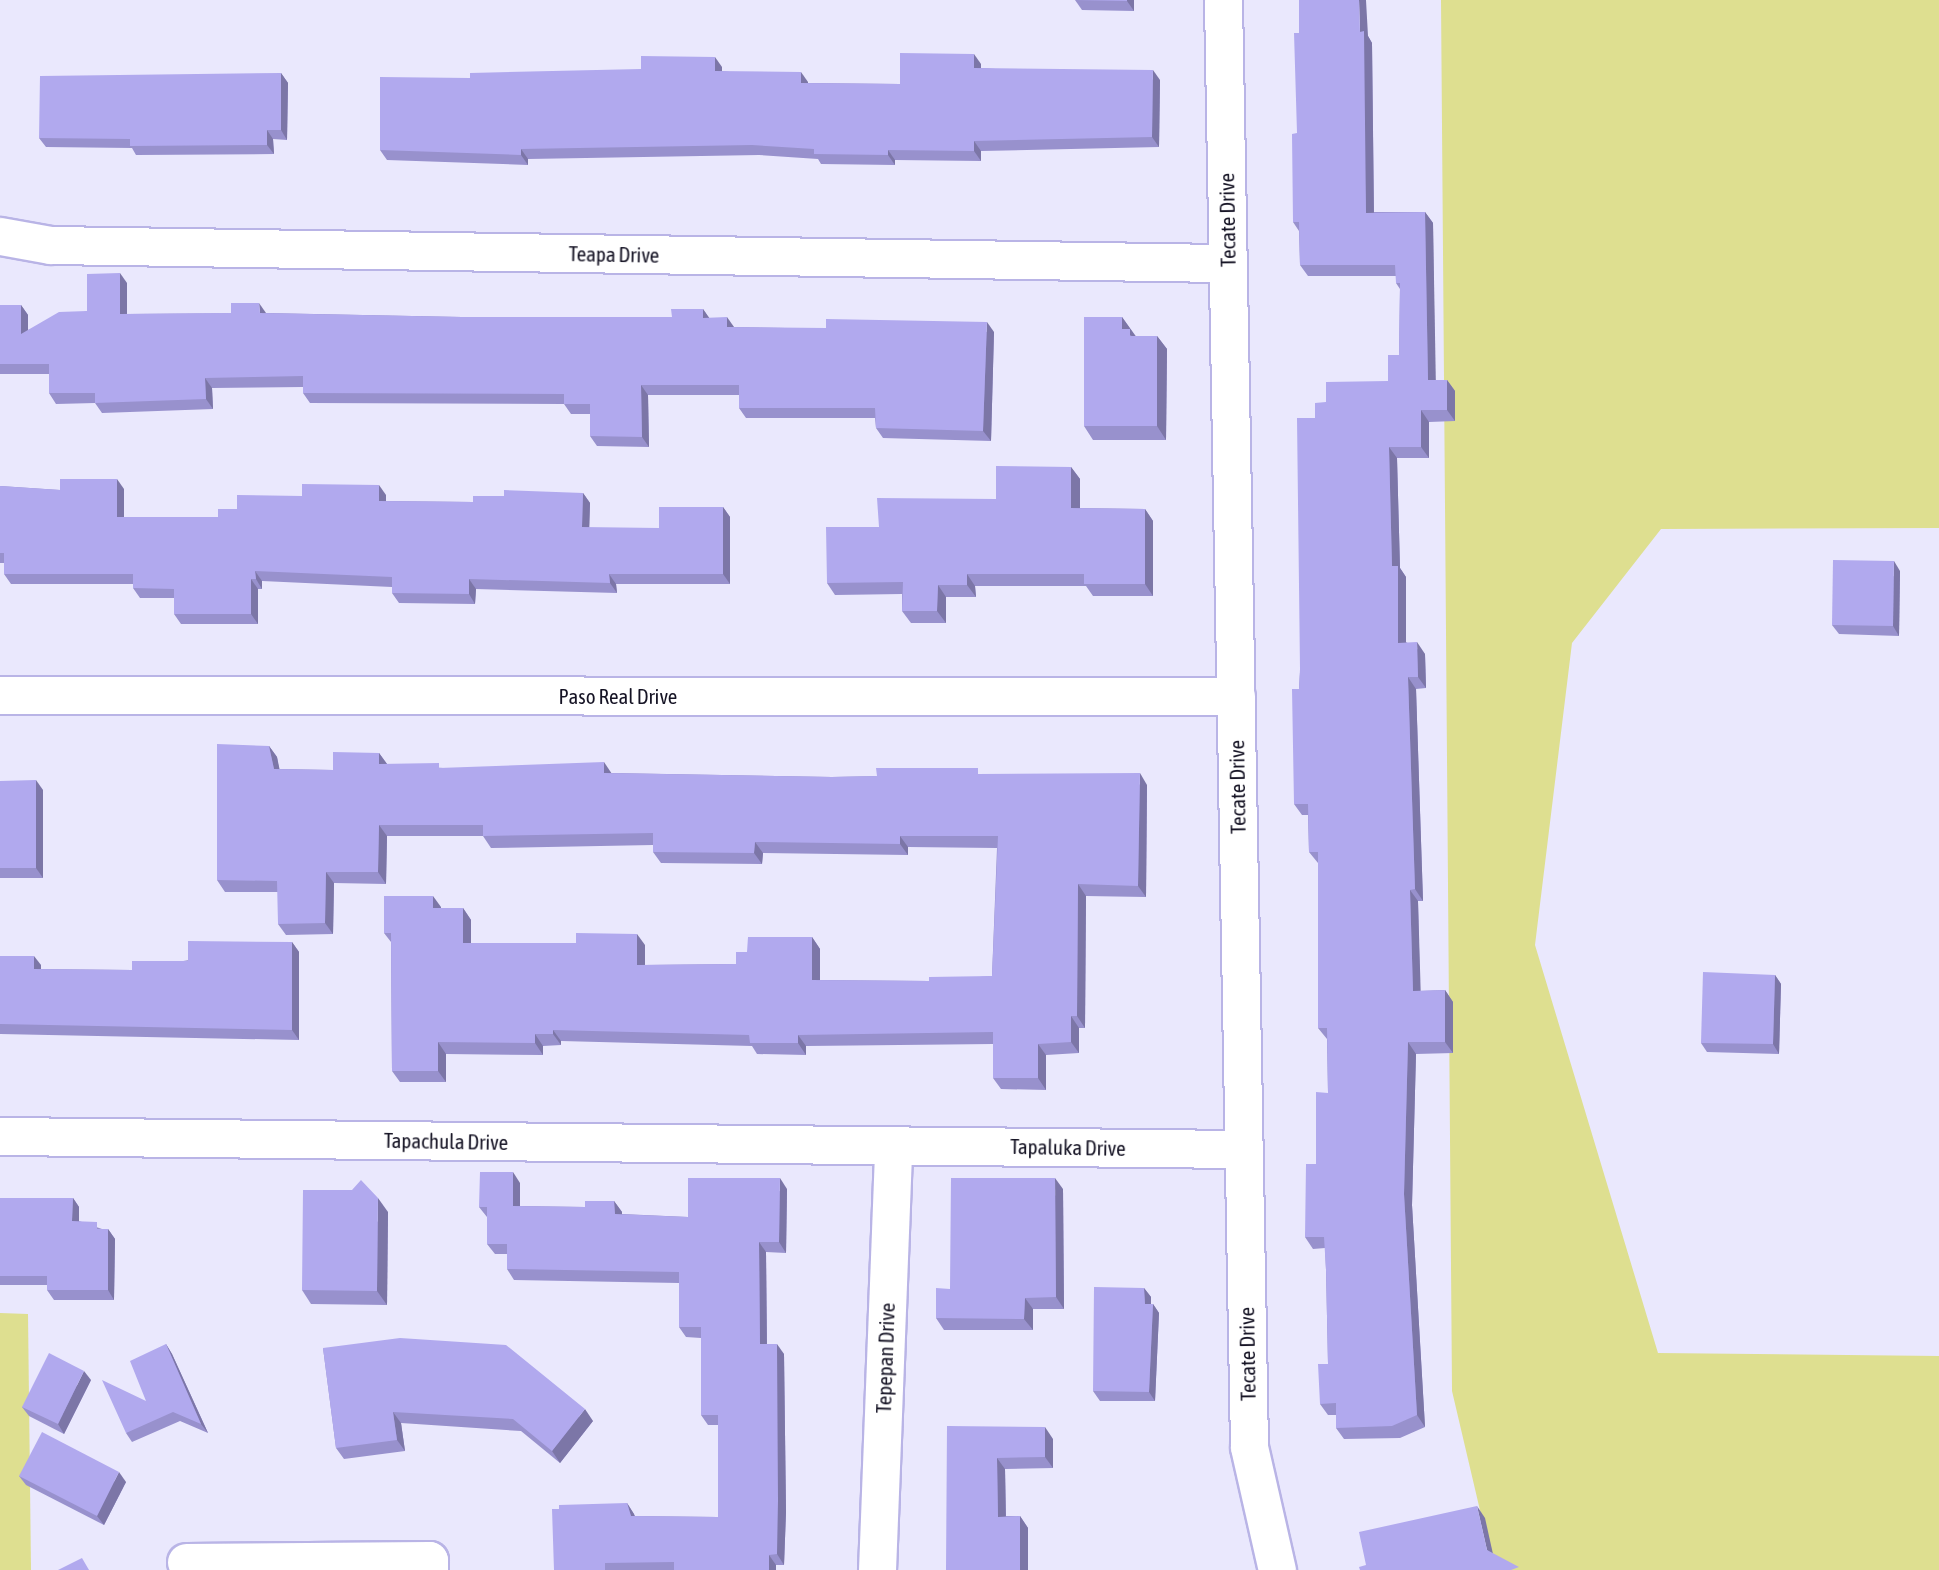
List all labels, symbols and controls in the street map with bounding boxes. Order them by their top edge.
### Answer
street label: Tecate Drive [1214,173,1240,267]
street label: Teapa Drive [568,241,660,267]
street label: Paso Real Drive [559,683,677,709]
street label: Tecate Drive [1224,740,1250,834]
street label: Tapachula Drive [384,1127,508,1155]
street label: Tapaluka Drive [1010,1133,1126,1161]
street label: Tepepan Drive [870,1302,900,1414]
street label: Tecate Drive [1234,1307,1260,1401]

